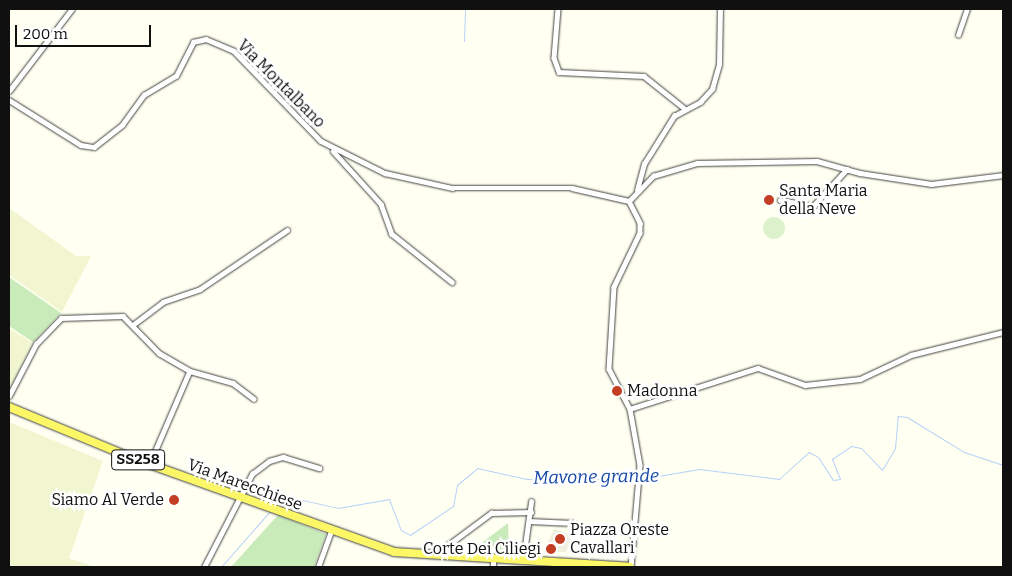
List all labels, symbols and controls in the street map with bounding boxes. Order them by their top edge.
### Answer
scale bar [18,15,154,47]
text: 200 m [23,25,68,43]
street label: Via Montalbano [233,36,329,132]
place label: Santa Maria della Neve [779,181,868,219]
marker: Santa Maria della Neve [763,194,775,206]
place label: Madonna [627,381,697,401]
marker: Madonna [611,385,623,397]
road number: SS258 [110,448,166,472]
street label: Via Marecchiese [185,455,305,515]
water label: Mavone grande [533,465,659,489]
place label: Siamo Al Verde [51,490,164,510]
marker: Siamo Al Verde [168,494,180,506]
place label: Piazza Oreste Cavallari [570,520,669,558]
marker: Piazza Oreste Cavallari [554,533,566,545]
place label: Corte Dei Ciliegi [423,539,541,559]
marker: Corte Dei Ciliegi [545,543,557,555]

